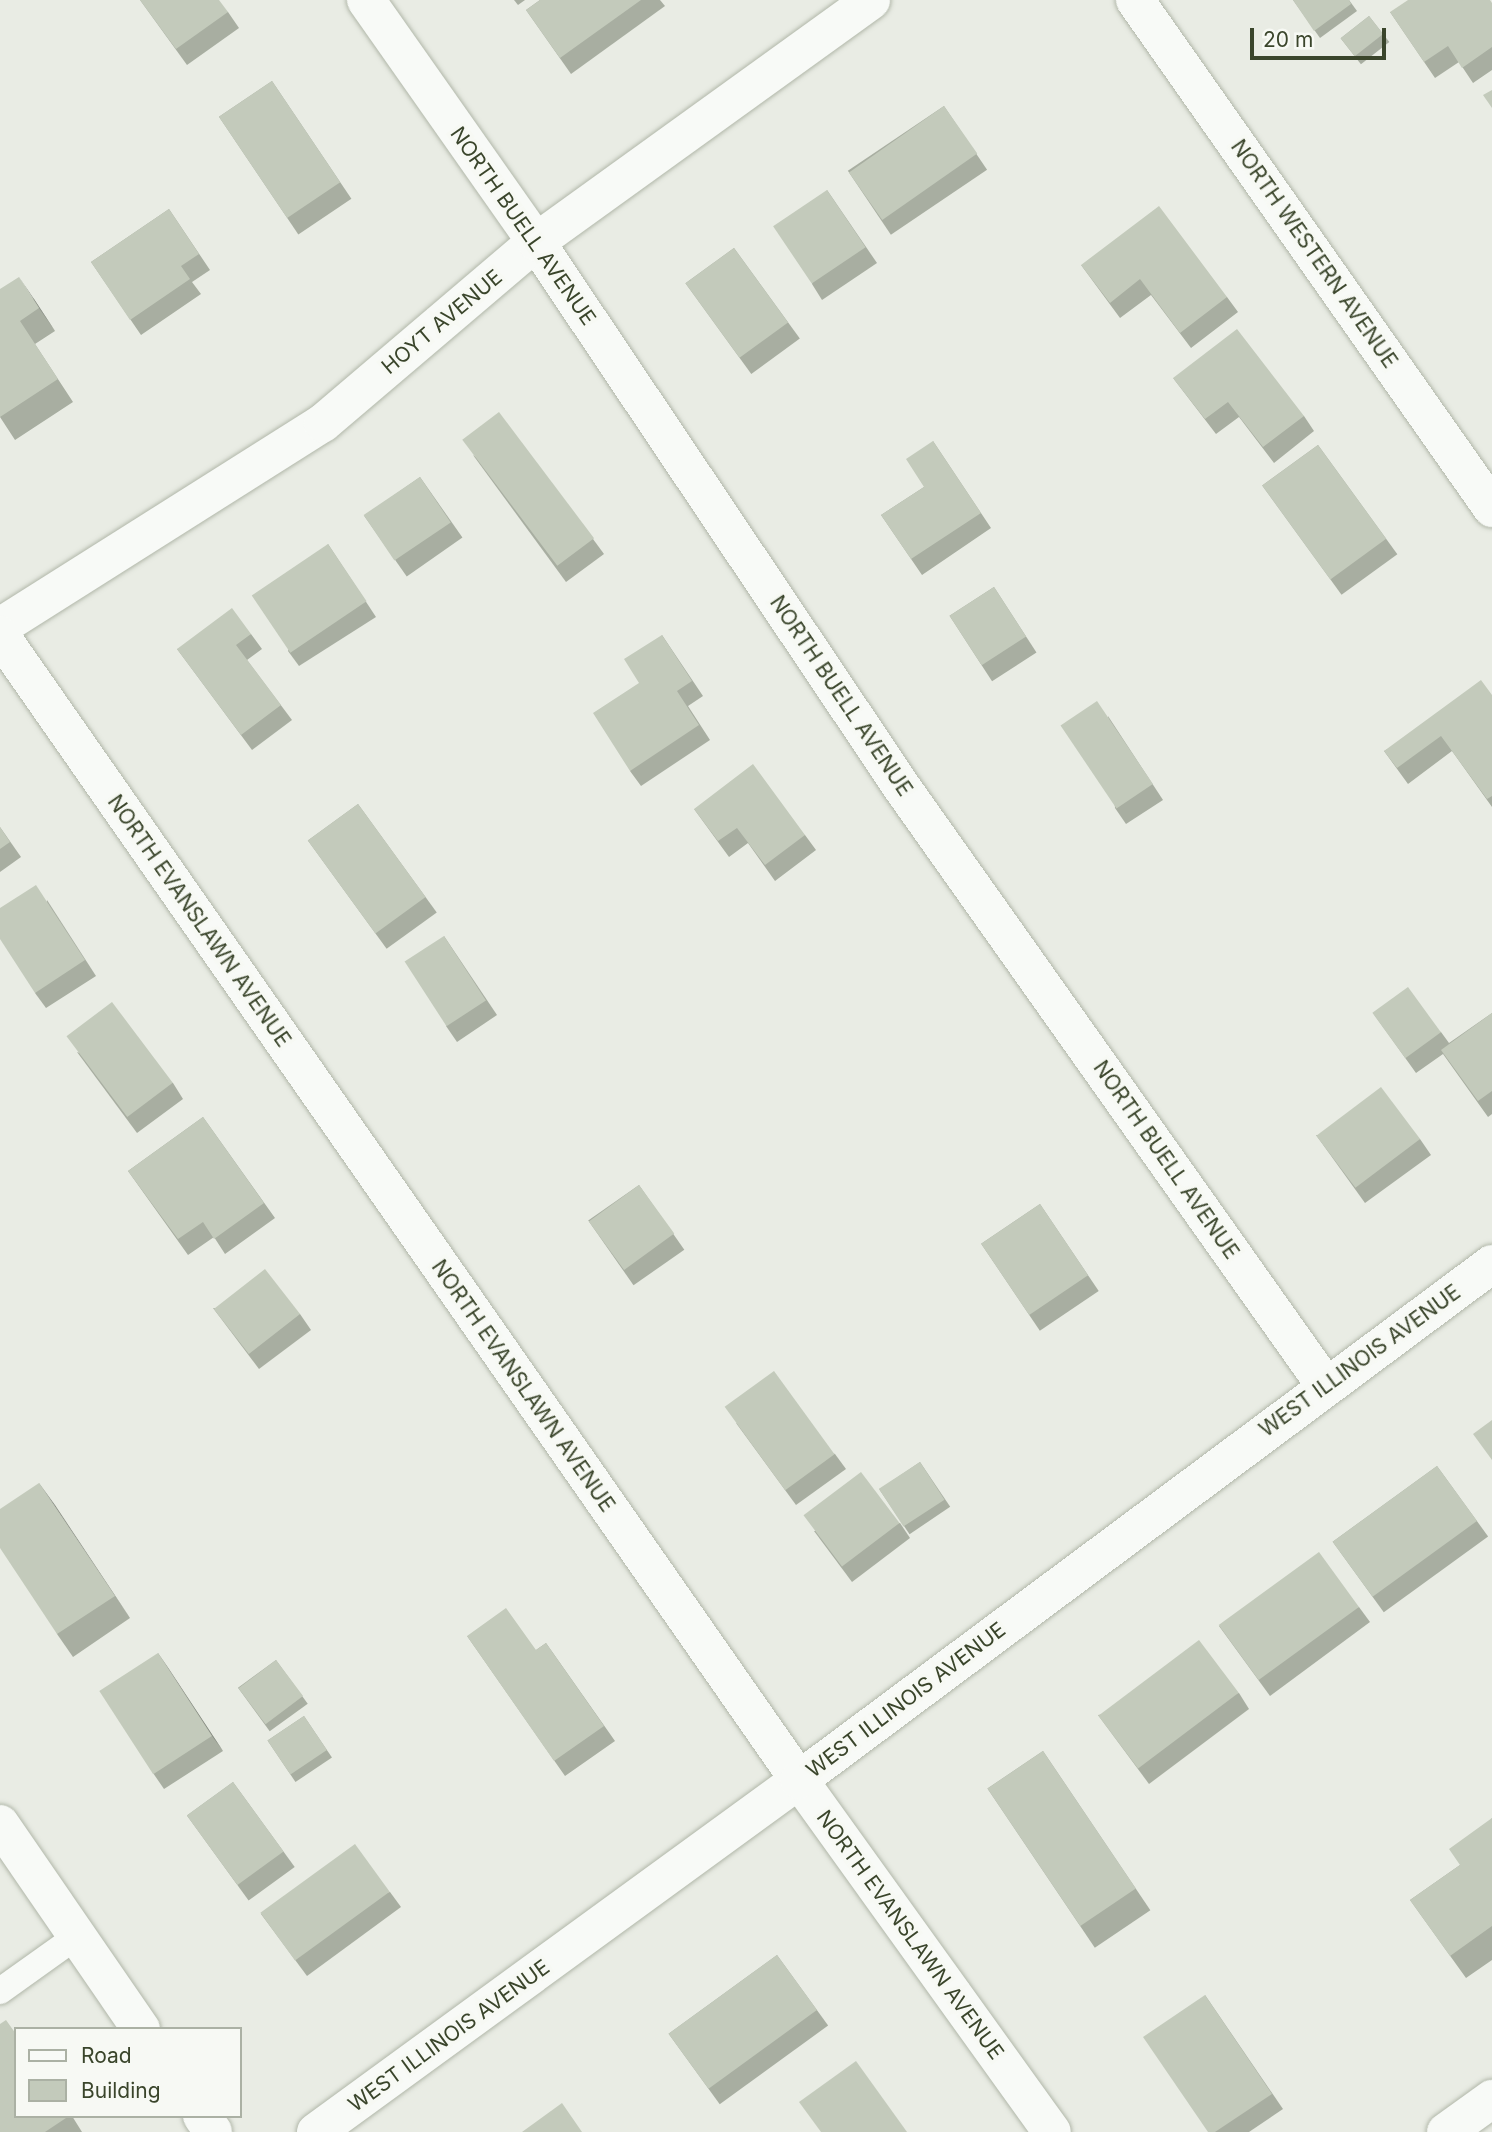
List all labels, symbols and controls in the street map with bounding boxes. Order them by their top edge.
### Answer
scale bar [1254,14,1390,58]
text: 20 m [1263,27,1313,52]
street label: NORTH BUELL AVENUE [445,122,601,330]
street label: NORTH WESTERN AVENUE [1225,135,1403,373]
street label: HOYT AVENUE [377,264,507,380]
street label: NORTH BUELL AVENUE [764,591,918,801]
street label: NORTH EVANSLAWN AVENUE [102,790,296,1052]
street label: NORTH BUELL AVENUE [1088,1056,1244,1264]
street label: NORTH EVANSLAWN AVENUE [426,1255,620,1517]
street label: WEST ILLINOIS AVENUE [1255,1280,1465,1442]
street label: WEST ILLINOIS AVENUE [802,1617,1010,1783]
street label: NORTH EVANSLAWN AVENUE [811,1806,1009,2064]
street label: WEST ILLINOIS AVENUE [344,1955,554,2117]
legend [14,2027,242,2118]
text: Road [81,2043,132,2068]
text: Building [81,2078,161,2103]

